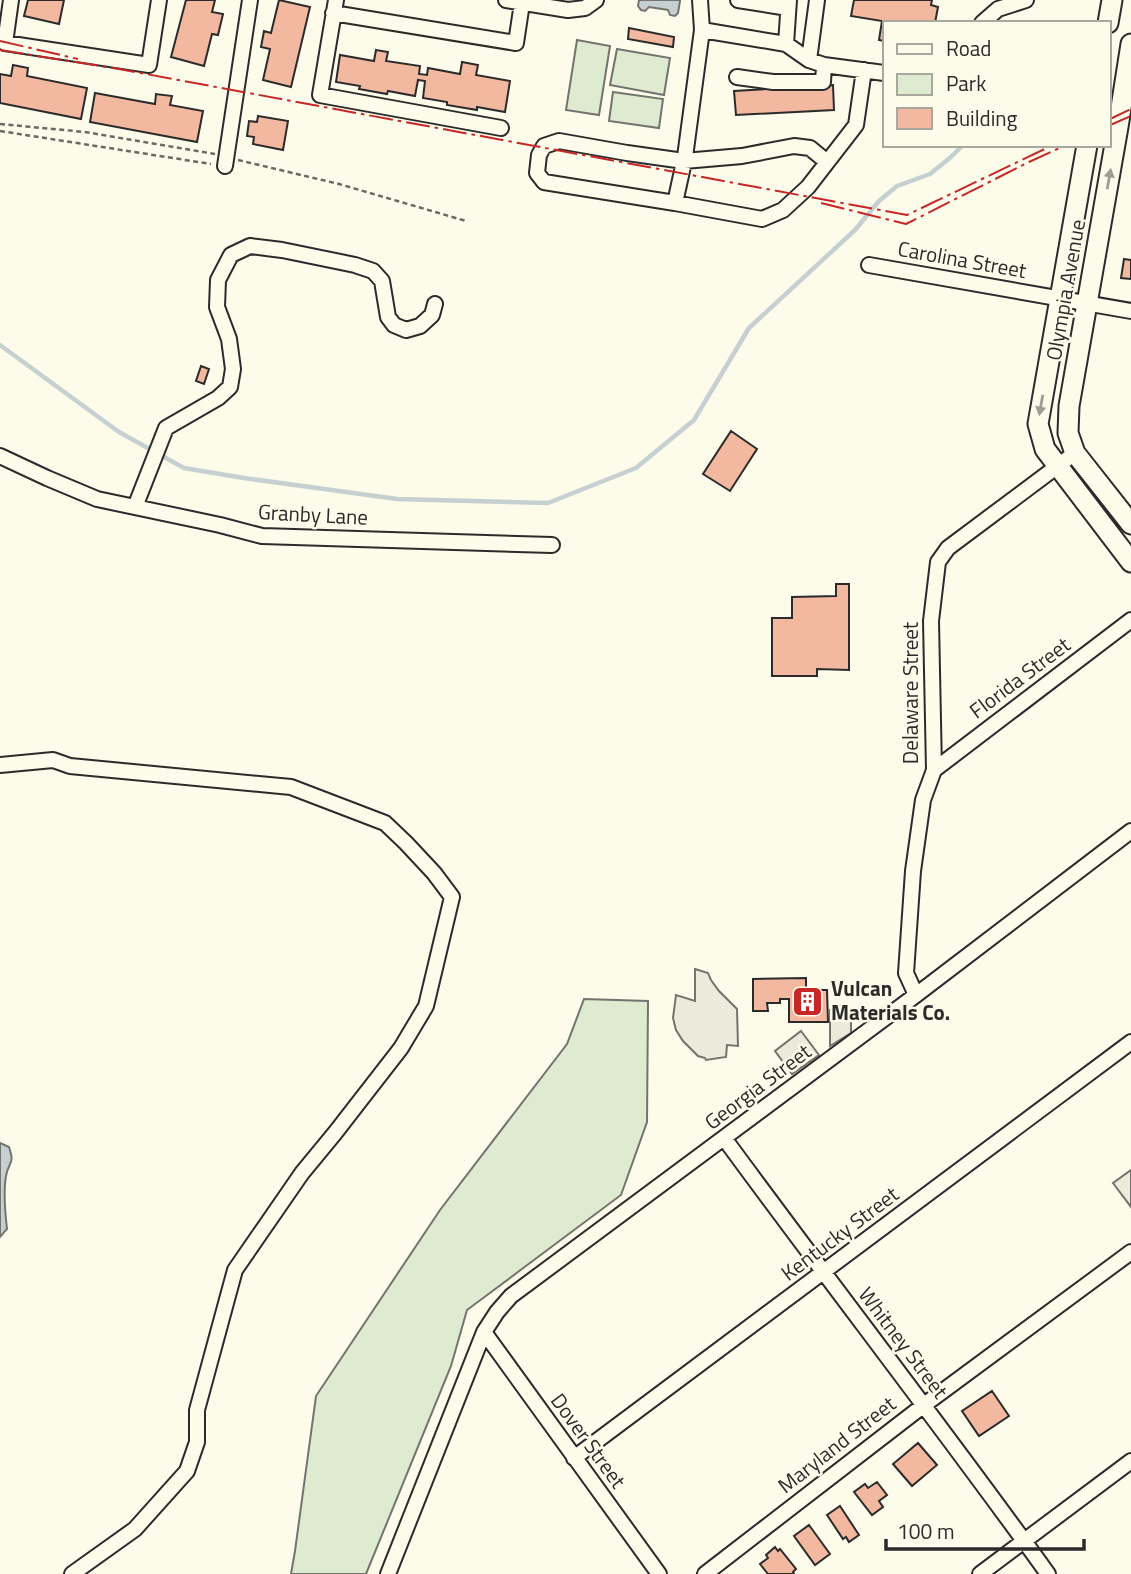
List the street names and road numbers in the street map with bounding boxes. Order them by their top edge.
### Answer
street label: Olympia Avenue [1037,217,1093,363]
street label: Carolina Street [895,232,1030,286]
street label: Granby Lane [257,495,369,533]
street label: Delaware Street [894,621,926,764]
street label: Florida Street [962,628,1077,726]
street label: Georgia Street [697,1035,818,1137]
street label: Kentucky Street [774,1178,905,1288]
street label: Whitney Street [851,1280,957,1405]
street label: Dover Street [543,1386,635,1495]
street label: Maryland Street [771,1387,903,1501]

